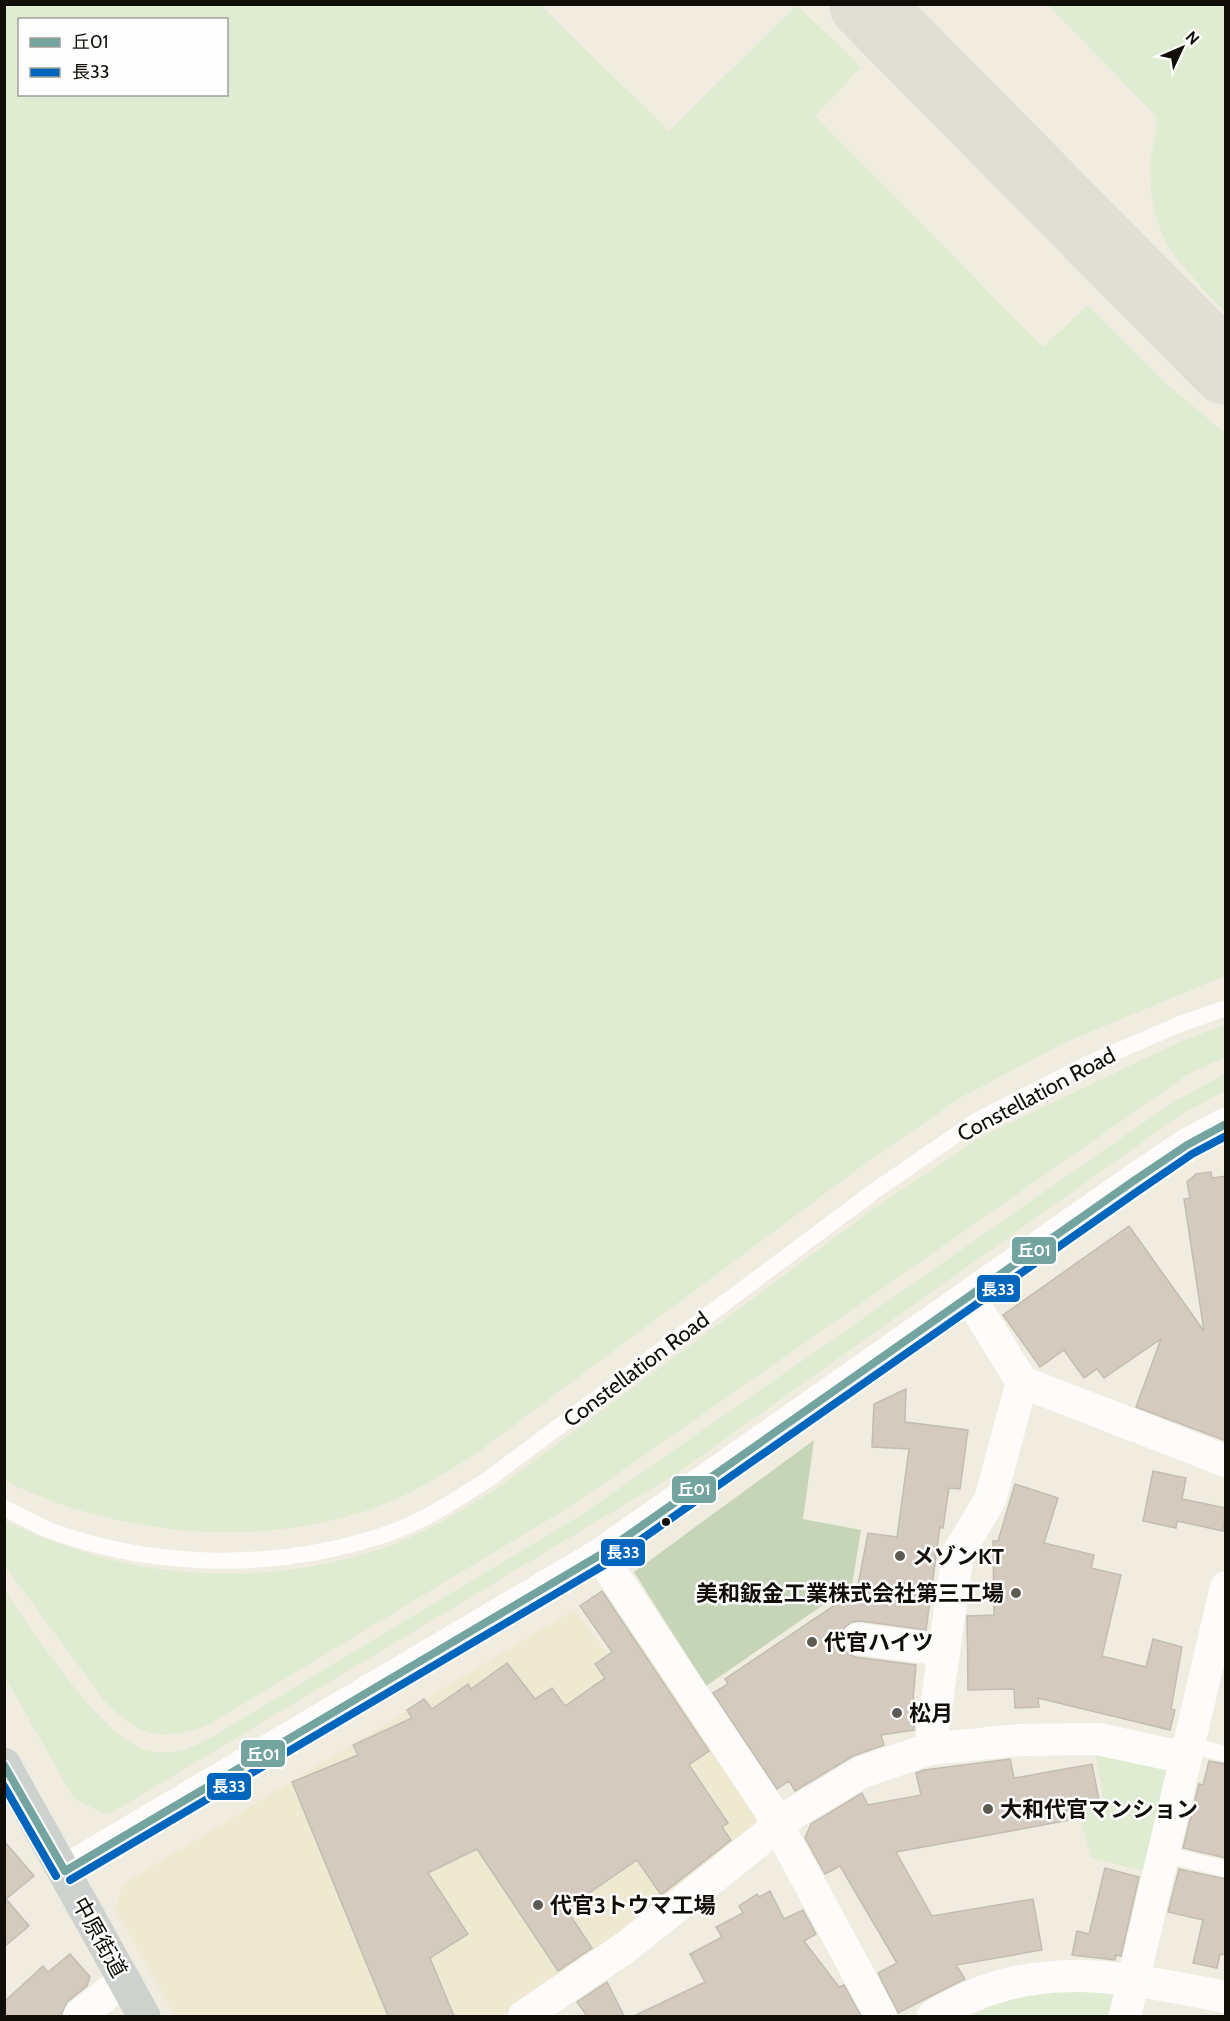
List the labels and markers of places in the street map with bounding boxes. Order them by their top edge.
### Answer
unlabelled marker [660,1516,672,1528]
place label: メゾンKT [912,1543,1004,1570]
marker: メゾンKT [893,1549,907,1563]
place label: 美和鈑金工業株式会社第三工場 [696,1580,1004,1607]
marker: 美和鈑金工業株式会社第三工場 [1009,1586,1023,1600]
place label: 代官ハイツ [824,1629,934,1656]
marker: 代官ハイツ [805,1635,819,1649]
place label: 松月 [909,1700,953,1727]
marker: 松月 [890,1706,904,1720]
place label: 大和代官マンション [1000,1796,1198,1823]
marker: 大和代官マンション [981,1802,995,1816]
place label: 代官3トウマ工場 [550,1892,716,1919]
marker: 代官3トウマ工場 [531,1898,545,1912]

